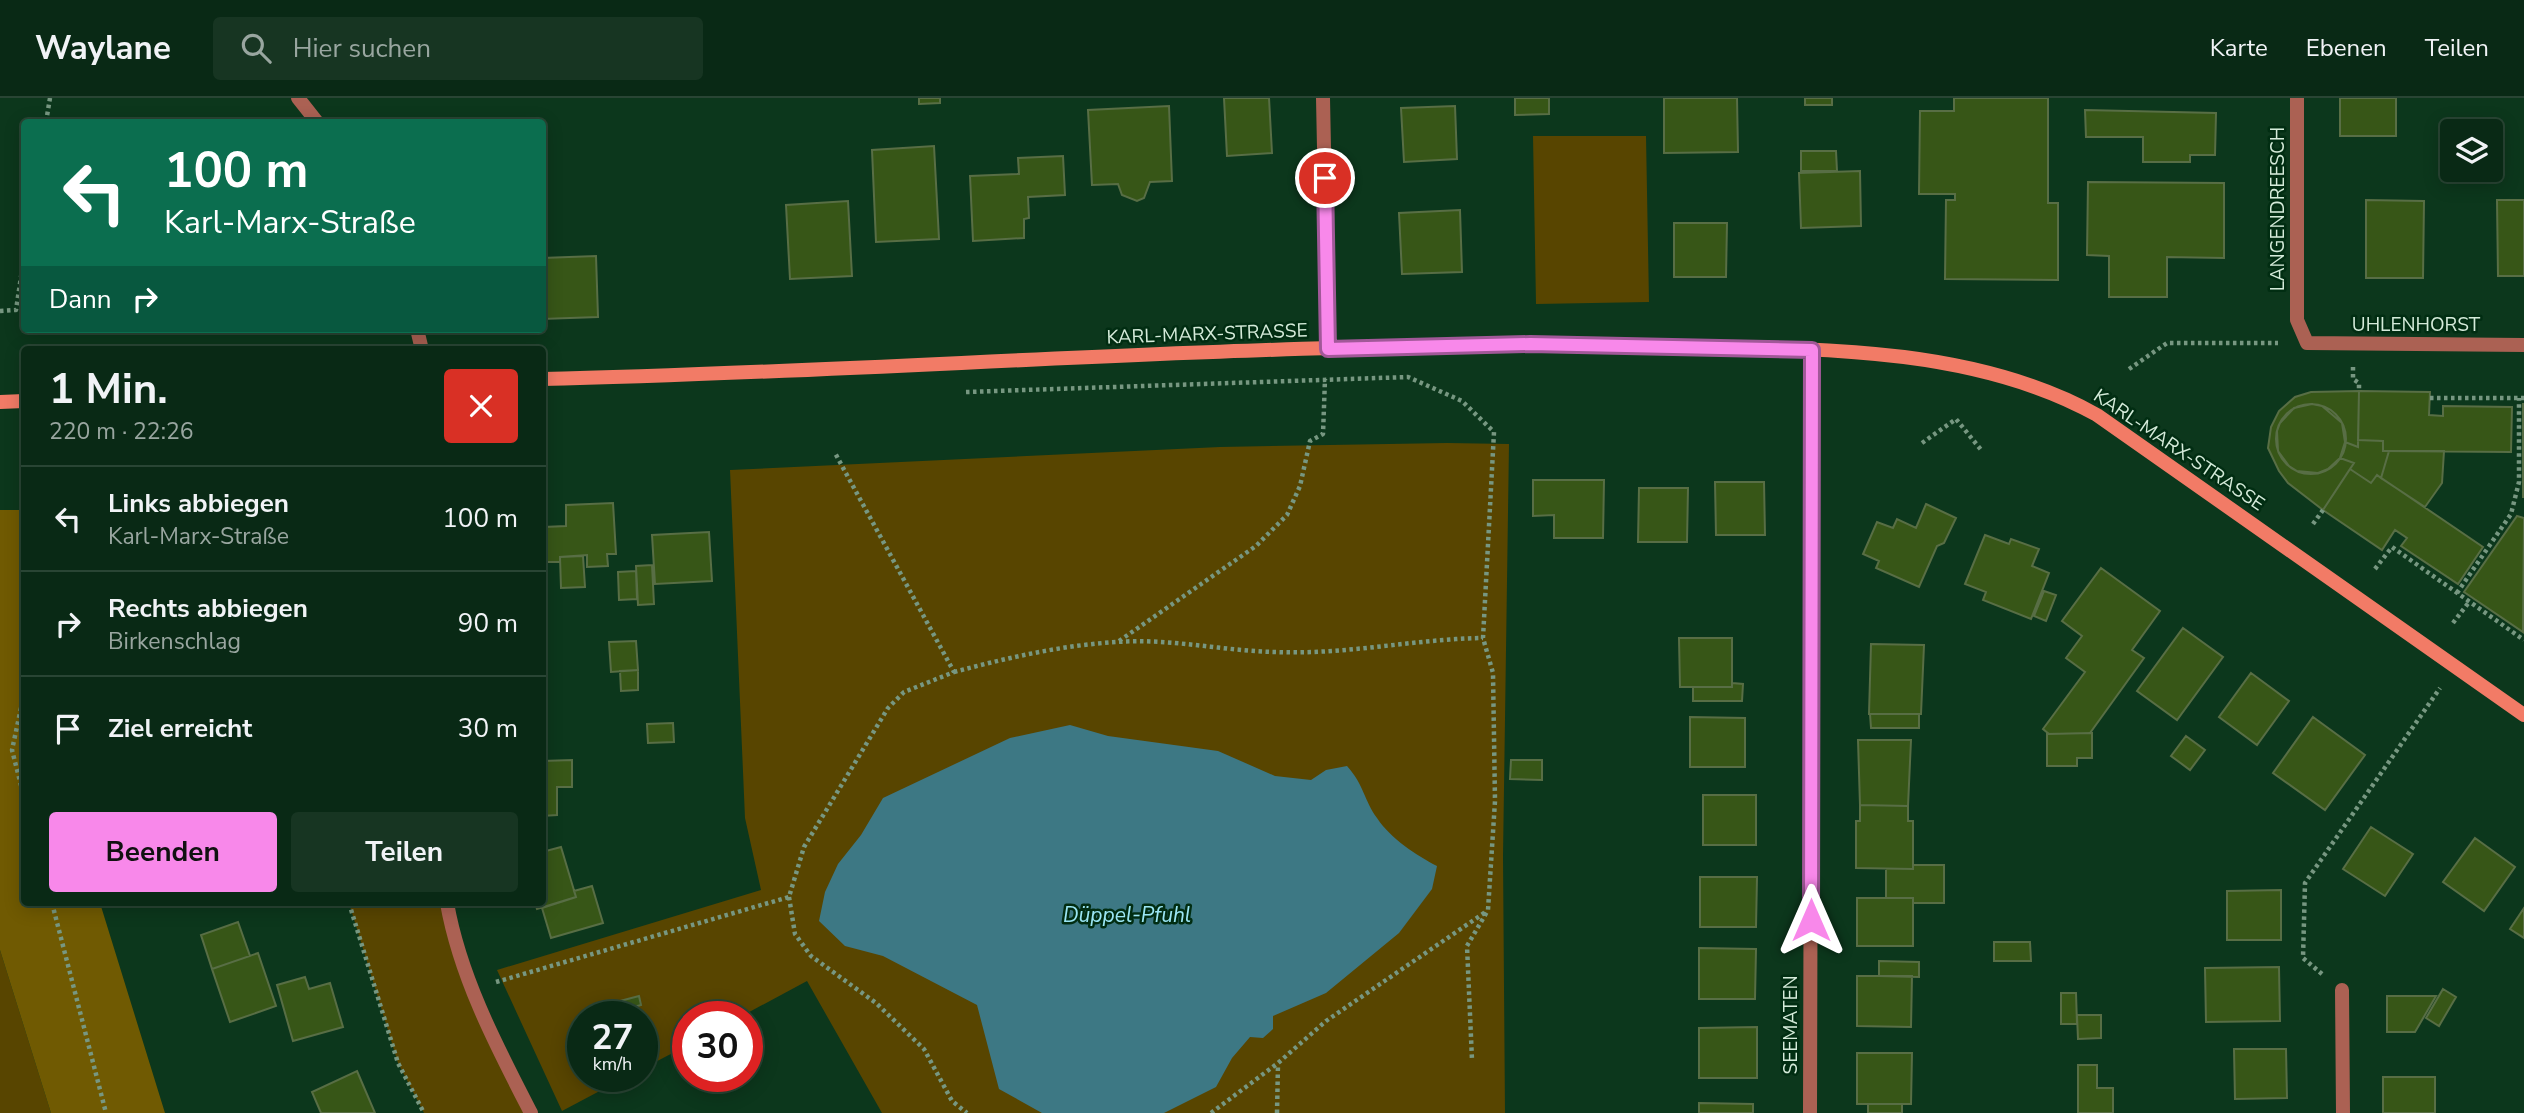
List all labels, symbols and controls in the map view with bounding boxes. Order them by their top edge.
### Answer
search box [213,17,703,80]
text: Waylane [35,26,171,71]
icon: search [237,29,275,67]
text: Hier suchen [293,31,431,66]
text: Karte [2210,32,2268,64]
text: Ebenen [2306,32,2387,64]
text: Teilen [2425,32,2489,64]
map controls [2440,119,2503,182]
button: layers [2440,119,2503,182]
street label: LANGENDREESCH [2265,127,2291,291]
text: 100 m [164,137,308,204]
icon: left [49,147,140,238]
pin [1295,148,1355,208]
icon: arrive [1306,159,1344,197]
text: Karl-Marx-Straße [164,201,416,244]
icon: right [126,280,164,318]
text: Dann [49,282,112,317]
street label: UHLENHORST [2352,312,2481,338]
street label: KARL-MARX-STRASSE [1106,317,1308,351]
text: 1 Min. [49,361,168,418]
button: close [444,369,518,443]
street label: KARL-MARX-STRASSE [2088,383,2270,517]
text: 220 m · 22:26 [49,416,194,447]
text: Links abbiegen [108,486,289,521]
icon: left [49,500,87,538]
text: 100 m [442,501,518,536]
text: Karl-Marx-Straße [108,521,289,552]
text: Rechts abbiegen [108,591,308,626]
icon: right [49,605,87,643]
text: 90 m [458,606,518,641]
text: Birkenschlag [108,626,241,657]
icon: arrive [49,710,87,748]
text: Ziel erreicht [108,711,252,746]
text: 30 m [458,711,518,746]
button: Beenden [49,812,277,892]
button: Teilen [291,812,518,892]
position arrow [1774,883,1848,957]
water label: Düppel-Pfuhl [1063,901,1191,929]
street label: SEEMATEN [1778,975,1804,1075]
speed limit sign: 30 [672,1001,763,1092]
text: 27 [591,1014,634,1061]
text: km/h [593,1052,632,1076]

